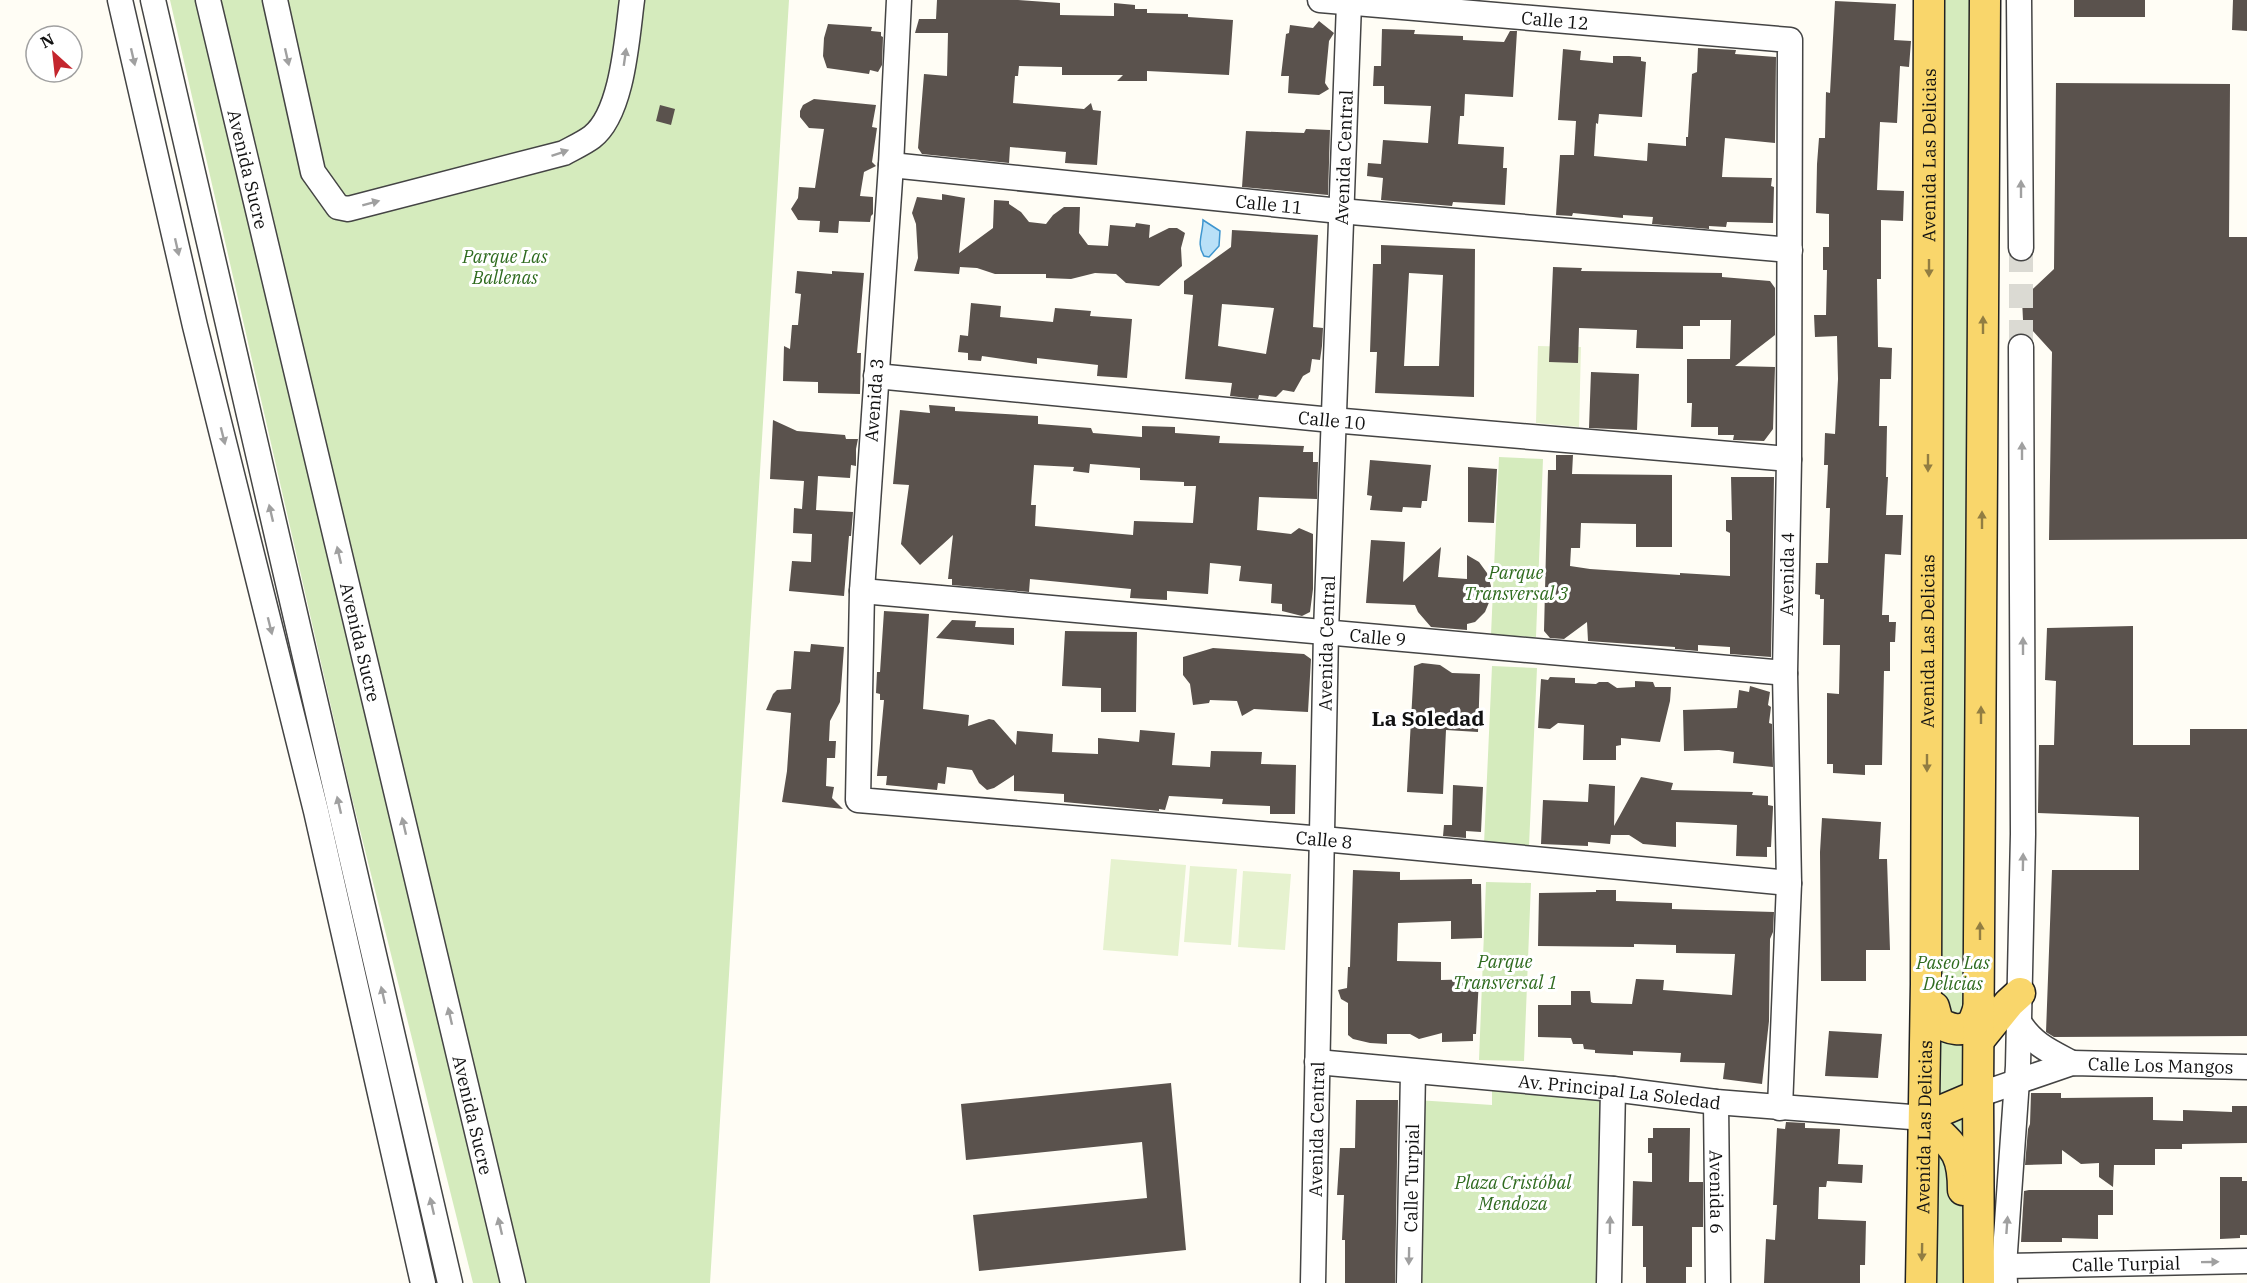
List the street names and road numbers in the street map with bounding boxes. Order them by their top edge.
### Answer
street label: Calle 12 [1520,6,1590,34]
street label: Avenida Las Delicias [1917,68,1940,242]
street label: Avenida Central [1329,89,1357,226]
street label: Avenida Sucre [223,107,274,231]
street label: Calle 11 [1234,189,1304,219]
street label: Avenida 3 [860,357,888,443]
street label: Calle 10 [1297,405,1367,434]
street label: Avenida 4 [1775,532,1799,616]
street label: Avenida Las Delicias [1915,554,1939,728]
street label: Avenida Central [1313,575,1340,711]
street label: Avenida Sucre [335,580,386,704]
street label: Calle 9 [1349,623,1407,651]
street label: Calle 8 [1295,825,1354,853]
street label: Avenida Las Delicias [1911,1040,1937,1214]
street label: Calle Los Mangos [2088,1052,2234,1078]
street label: Avenida Sucre [448,1053,498,1177]
street label: Avenida Central [1303,1061,1329,1197]
street label: Av. Principal La Soledad [1517,1069,1722,1114]
street label: Calle Turpial [1398,1124,1424,1232]
street label: Avenida 6 [1705,1150,1729,1234]
street label: Calle Turpial [2072,1251,2180,1276]

